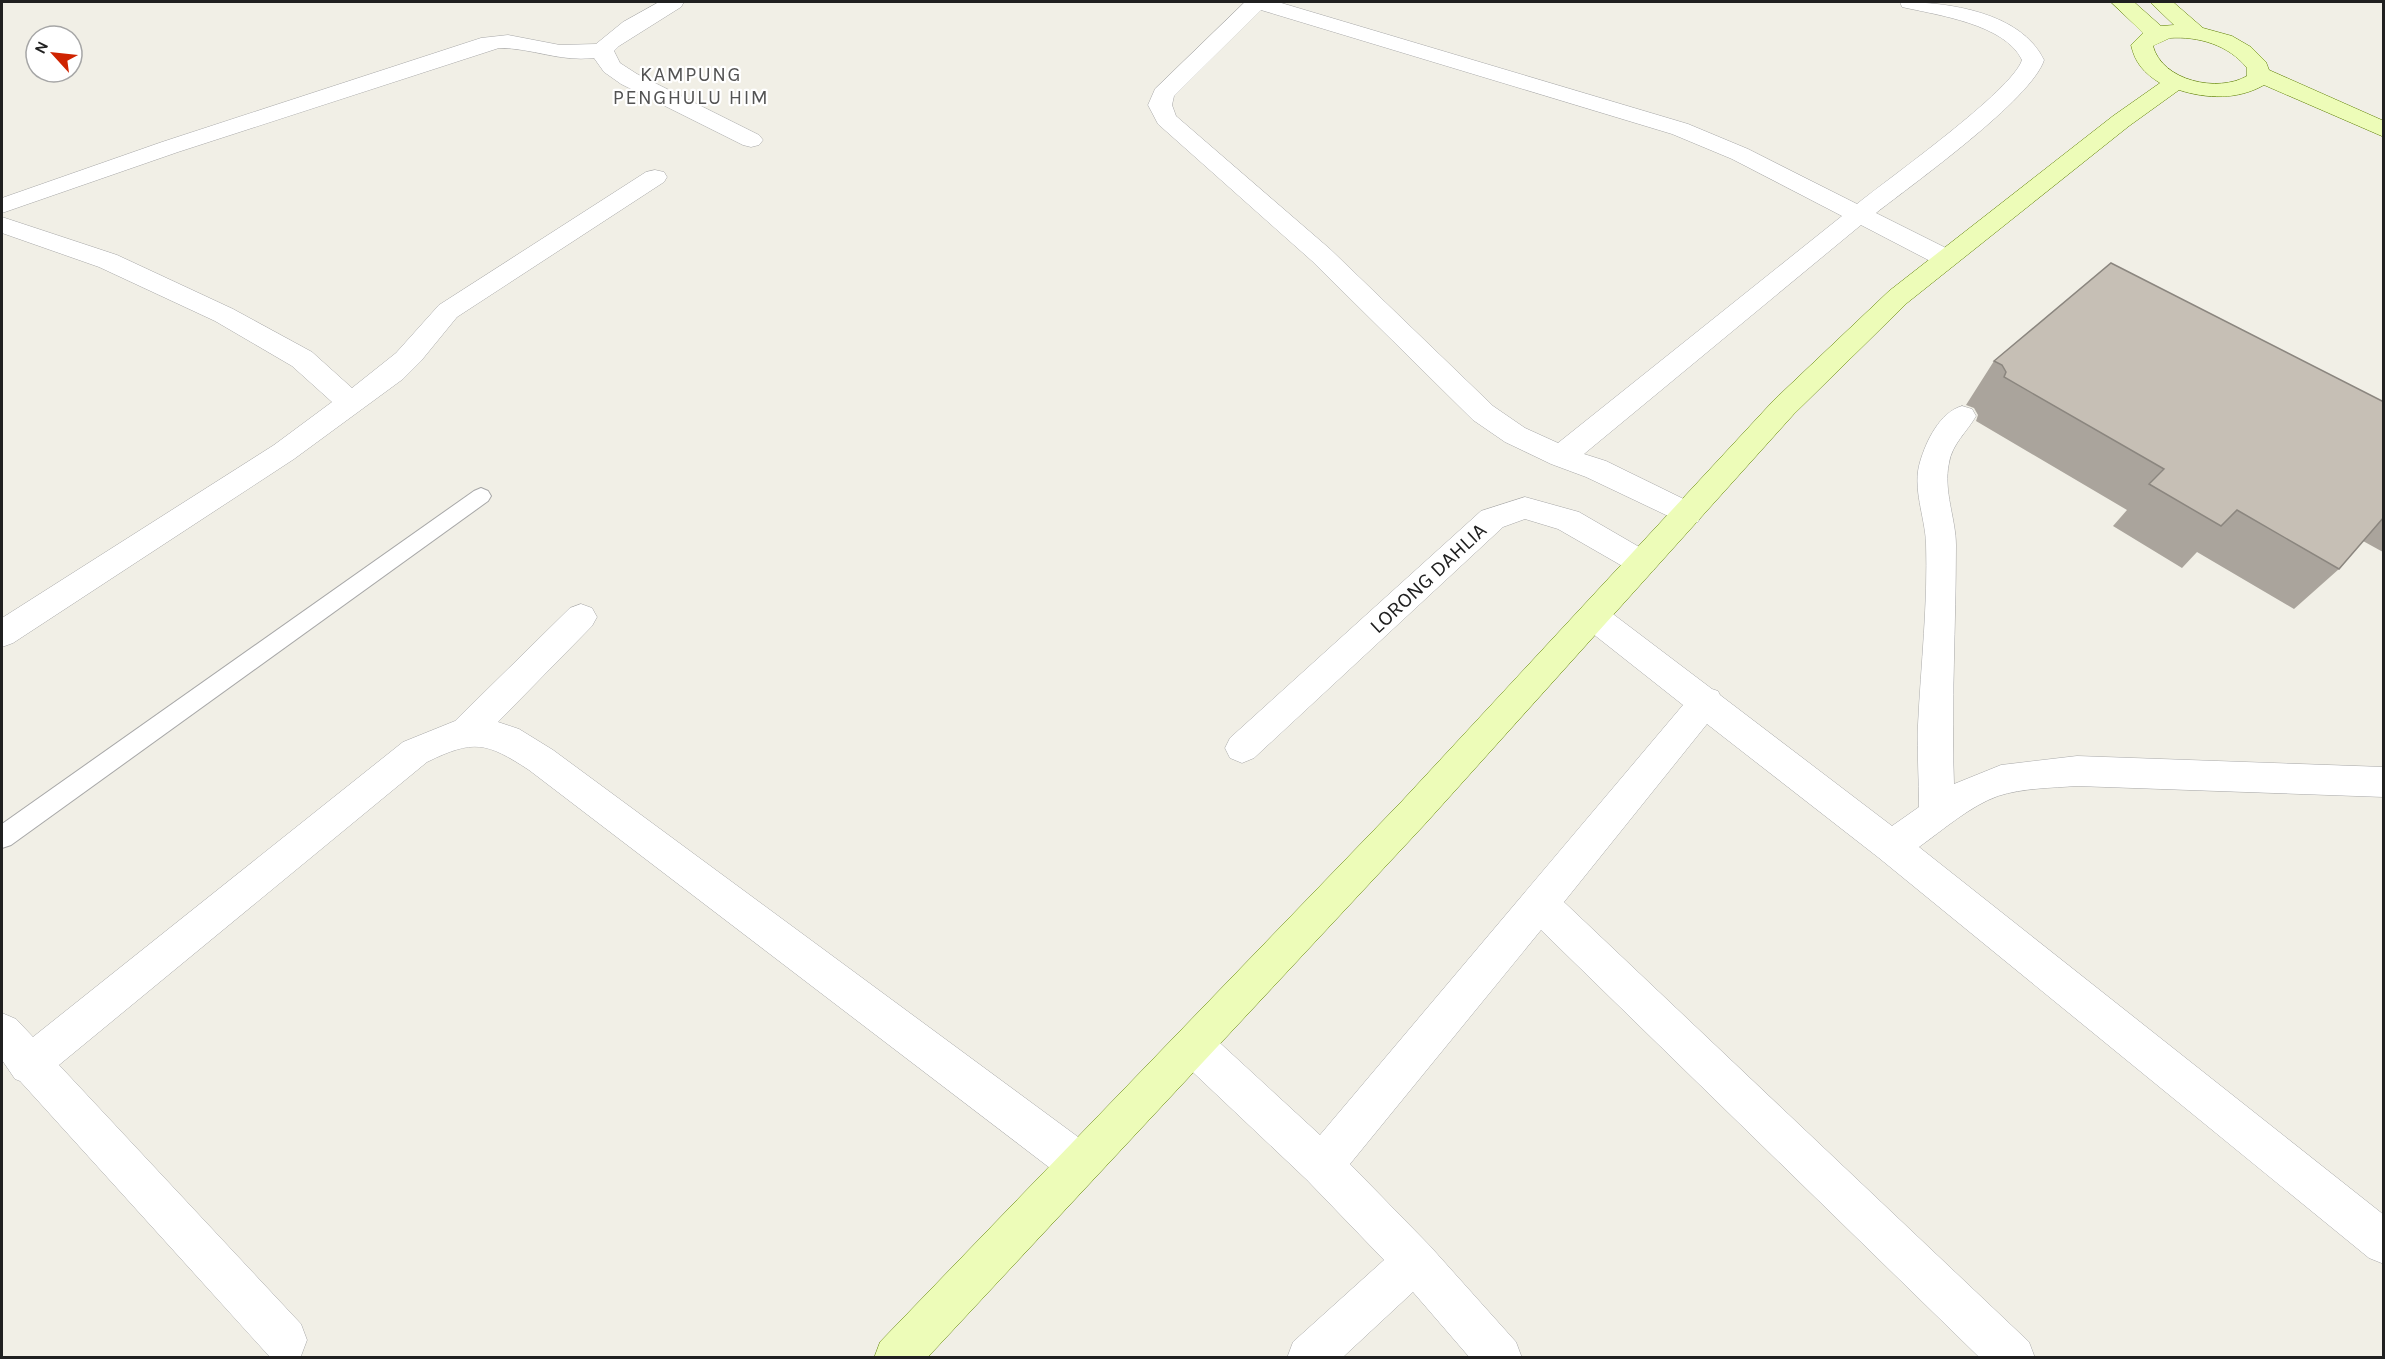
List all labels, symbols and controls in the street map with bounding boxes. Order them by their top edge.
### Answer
north arrow [24,24,84,84]
text: N [30,38,52,57]
district label: KAMPUNG PENGHULU HIM [613,63,769,109]
street label: LORONG DAHLIA [1365,518,1491,638]

